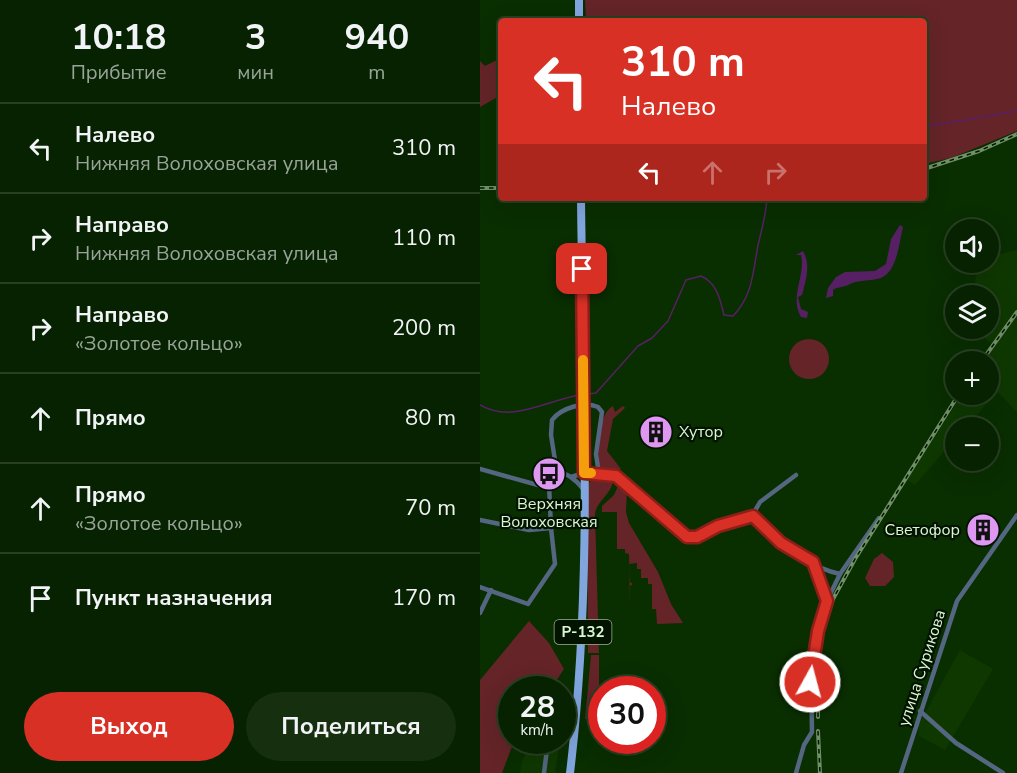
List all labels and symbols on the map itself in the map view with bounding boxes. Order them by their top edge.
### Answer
pin [556,243,607,294]
building icon: Хутор [638,414,674,450]
place label: Хутор [679,421,723,443]
bus stop icon: Верхняя Волоховская [531,456,567,492]
place label: Верхняя Волоховская [500,493,598,533]
building icon: Светофор [965,512,1001,548]
place label: Светофор [884,519,960,541]
street label: улица Сурикова [893,607,951,729]
road number: Р-132 [554,620,612,644]
position arrow [778,650,842,714]
speed limit sign: 30 [588,676,666,754]

